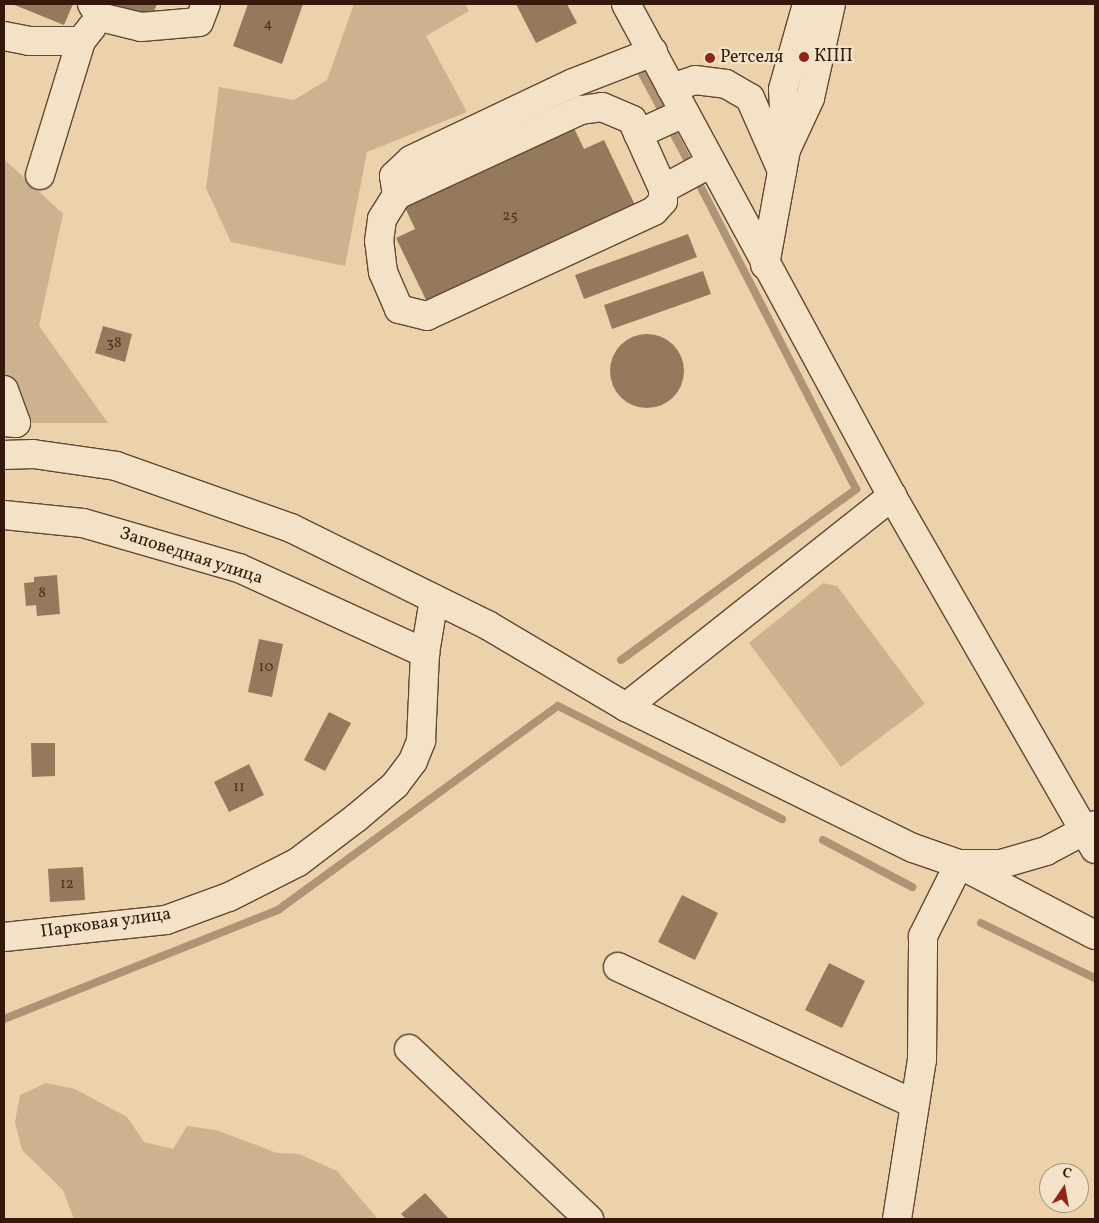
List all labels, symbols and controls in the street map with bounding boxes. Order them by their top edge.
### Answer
house number: 4 [264,16,272,34]
place label: КПП [814,46,853,68]
place label: Ретселя [720,47,783,69]
marker: КПП [798,51,810,63]
marker: Ретселя [704,52,716,64]
house number: 25 [502,208,518,226]
house number: 38 [106,335,122,353]
street label: Заповедная улица [116,524,266,590]
house number: 8 [38,585,46,603]
house number: 10 [259,659,273,677]
house number: 11 [233,779,245,797]
house number: 12 [60,876,74,894]
street label: Парковая улица [39,904,173,944]
north arrow [1039,1163,1089,1213]
text: С [1061,1164,1073,1184]

